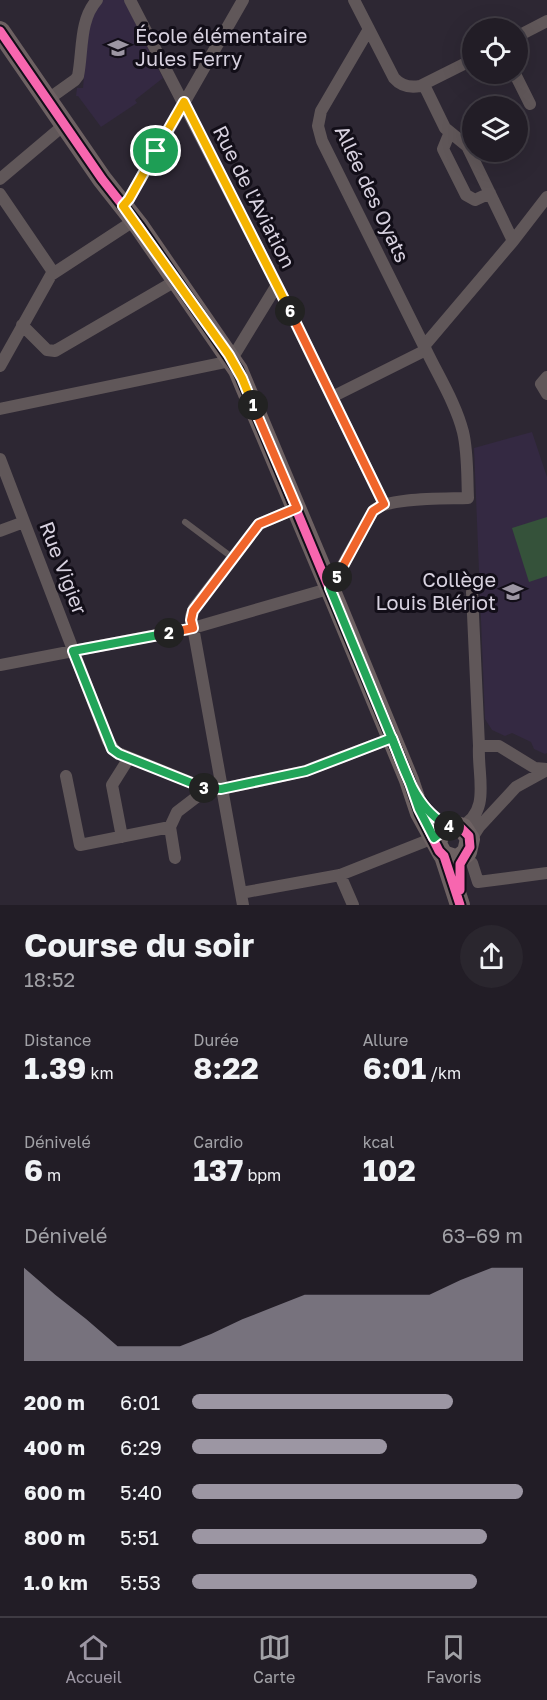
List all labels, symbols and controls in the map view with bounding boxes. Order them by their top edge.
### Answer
map controls [462,18,528,162]
button: locate [462,18,528,84]
place label: École élémentaire Jules Ferry [135,23,307,70]
school or university icon: École élémentaire Jules Ferry [106,36,130,60]
button: layers [462,96,528,162]
street label: Rue de l'Aviation [209,121,301,272]
street label: Allée des Oyats [331,121,415,266]
pin [130,125,181,176]
icon: arrive [139,134,172,167]
pin: 6 [275,296,305,326]
text: 6 [285,301,295,321]
pin: 1 [238,390,268,420]
text: 1 [249,395,257,415]
street label: Rue Vigier [35,518,93,618]
pin: 5 [322,562,352,592]
text: 5 [332,567,342,587]
place label: Collège Louis Blériot [375,567,496,614]
school or university icon: Collège Louis Blériot [501,580,525,604]
pin: 2 [154,618,184,648]
text: 2 [164,623,174,643]
pin: 3 [189,773,219,803]
text: 3 [199,778,209,798]
pin: 4 [434,811,464,841]
text: 4 [444,816,454,836]
text: Course du soir [24,925,254,964]
button: share [460,925,523,988]
text: 18:52 [24,967,75,991]
text: Distance [24,1030,91,1050]
text: Durée [193,1030,239,1050]
text: Allure [363,1030,408,1050]
text: 1.39 [24,1050,86,1086]
text: 8:22 [193,1050,259,1086]
text: 6:01 [363,1050,426,1086]
text: km [86,1063,114,1083]
text: /km [426,1063,461,1083]
text: Dénivelé [24,1132,91,1152]
text: Cardio [193,1132,243,1152]
text: kcal [363,1132,394,1152]
text: 6 [24,1152,43,1188]
text: 137 [193,1152,243,1188]
text: 102 [363,1152,416,1188]
text: m [43,1165,61,1185]
text: bpm [243,1165,281,1185]
text: Dénivelé [24,1223,107,1247]
text: 63–69 m [442,1223,523,1247]
text: 200 m [24,1390,85,1414]
text: 6:01 [120,1390,160,1414]
text: 400 m [24,1435,85,1459]
text: 6:29 [120,1435,162,1459]
text: 600 m [24,1480,85,1504]
text: 5:40 [120,1480,162,1504]
text: 800 m [24,1525,85,1549]
text: 5:51 [120,1525,159,1549]
text: 1.0 km [24,1570,88,1594]
text: 5:53 [120,1570,161,1594]
tab: Accueil [66,1631,122,1687]
tab: Carte [253,1631,295,1687]
tab: Favoris [426,1631,481,1687]

